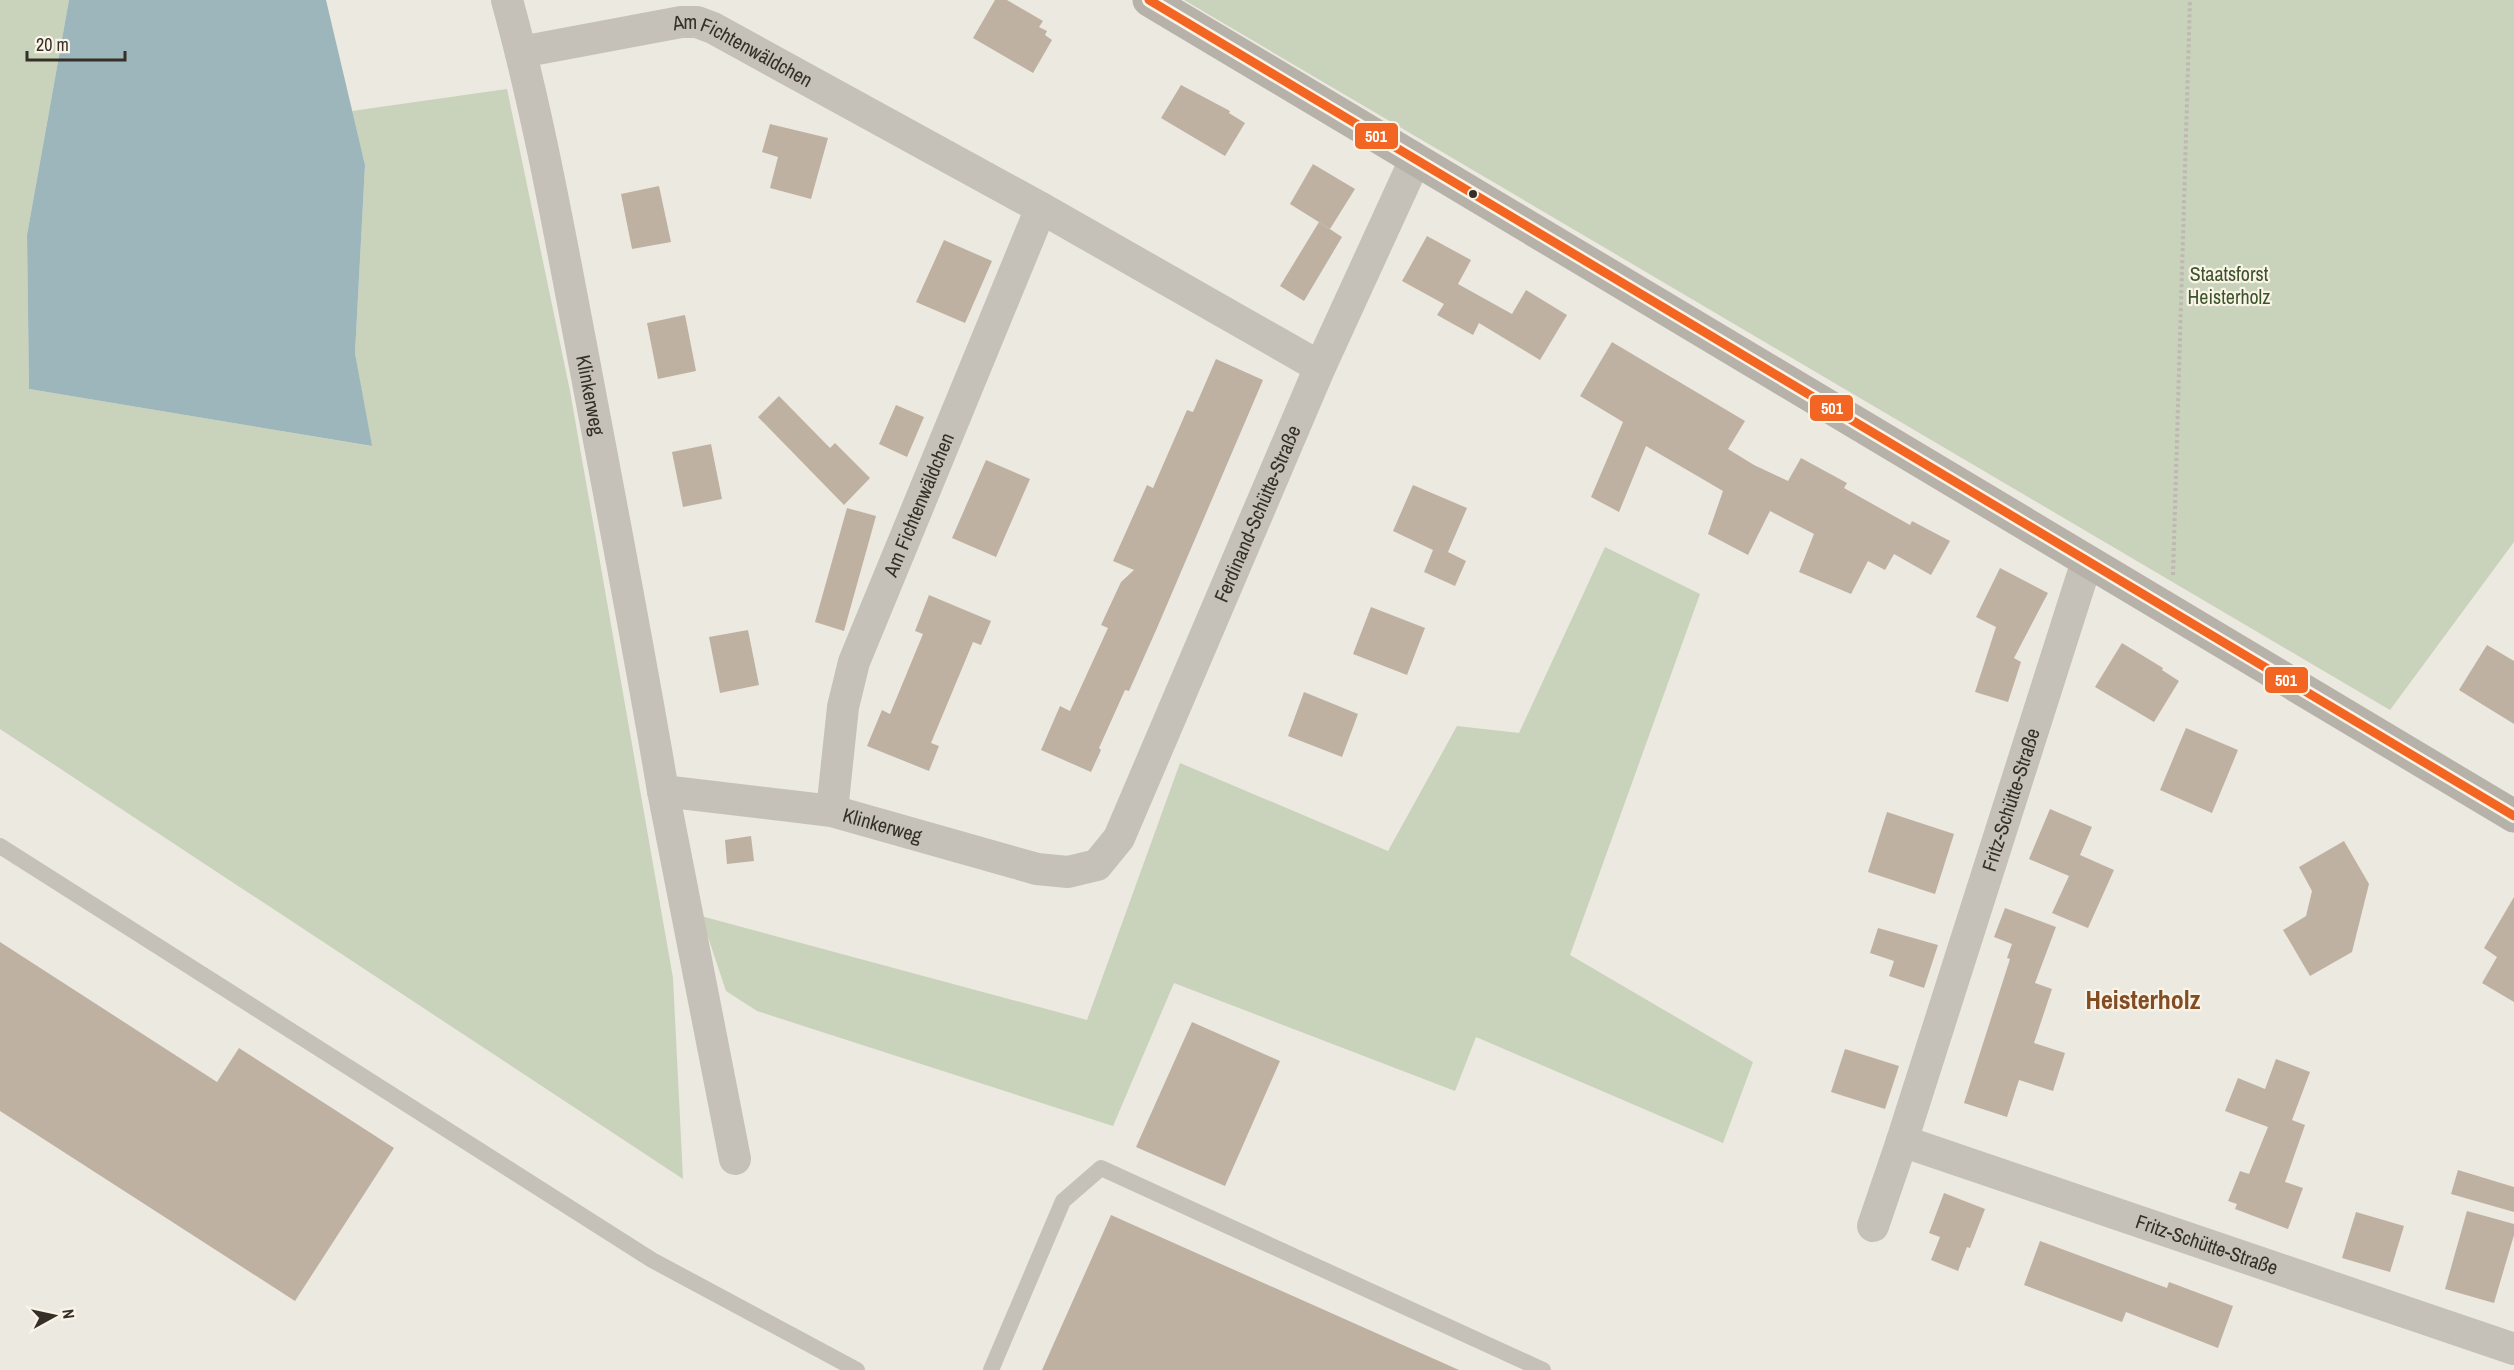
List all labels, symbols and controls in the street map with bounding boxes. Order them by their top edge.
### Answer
street label: Am Fichtenwäldchen [669,8,818,93]
scale bar [27,24,124,62]
text: 20 m [36,32,69,57]
line badge: 501 [1354,122,1399,150]
text: 501 [1365,125,1388,147]
unlabelled marker [1467,188,1479,200]
park label: Staatsforst Heisterholz [2188,260,2270,310]
street label: Klinkerweg [570,353,612,438]
line badge: 501 [1809,394,1854,422]
text: 501 [1821,397,1844,419]
street label: Ferdinand-Schütte-Straße [1207,421,1307,606]
street label: Am Fichtenwäldchen [876,429,960,581]
line badge: 501 [2264,666,2309,694]
text: 501 [2275,669,2298,691]
street label: Fritz-Schütte-Straße [1975,725,2046,875]
street label: Klinkerweg [840,801,925,849]
district label: Heisterholz [2086,982,2201,1017]
street label: Fritz-Schütte-Straße [2132,1207,2282,1281]
north arrow [24,1286,84,1346]
text: N [57,1308,80,1320]

